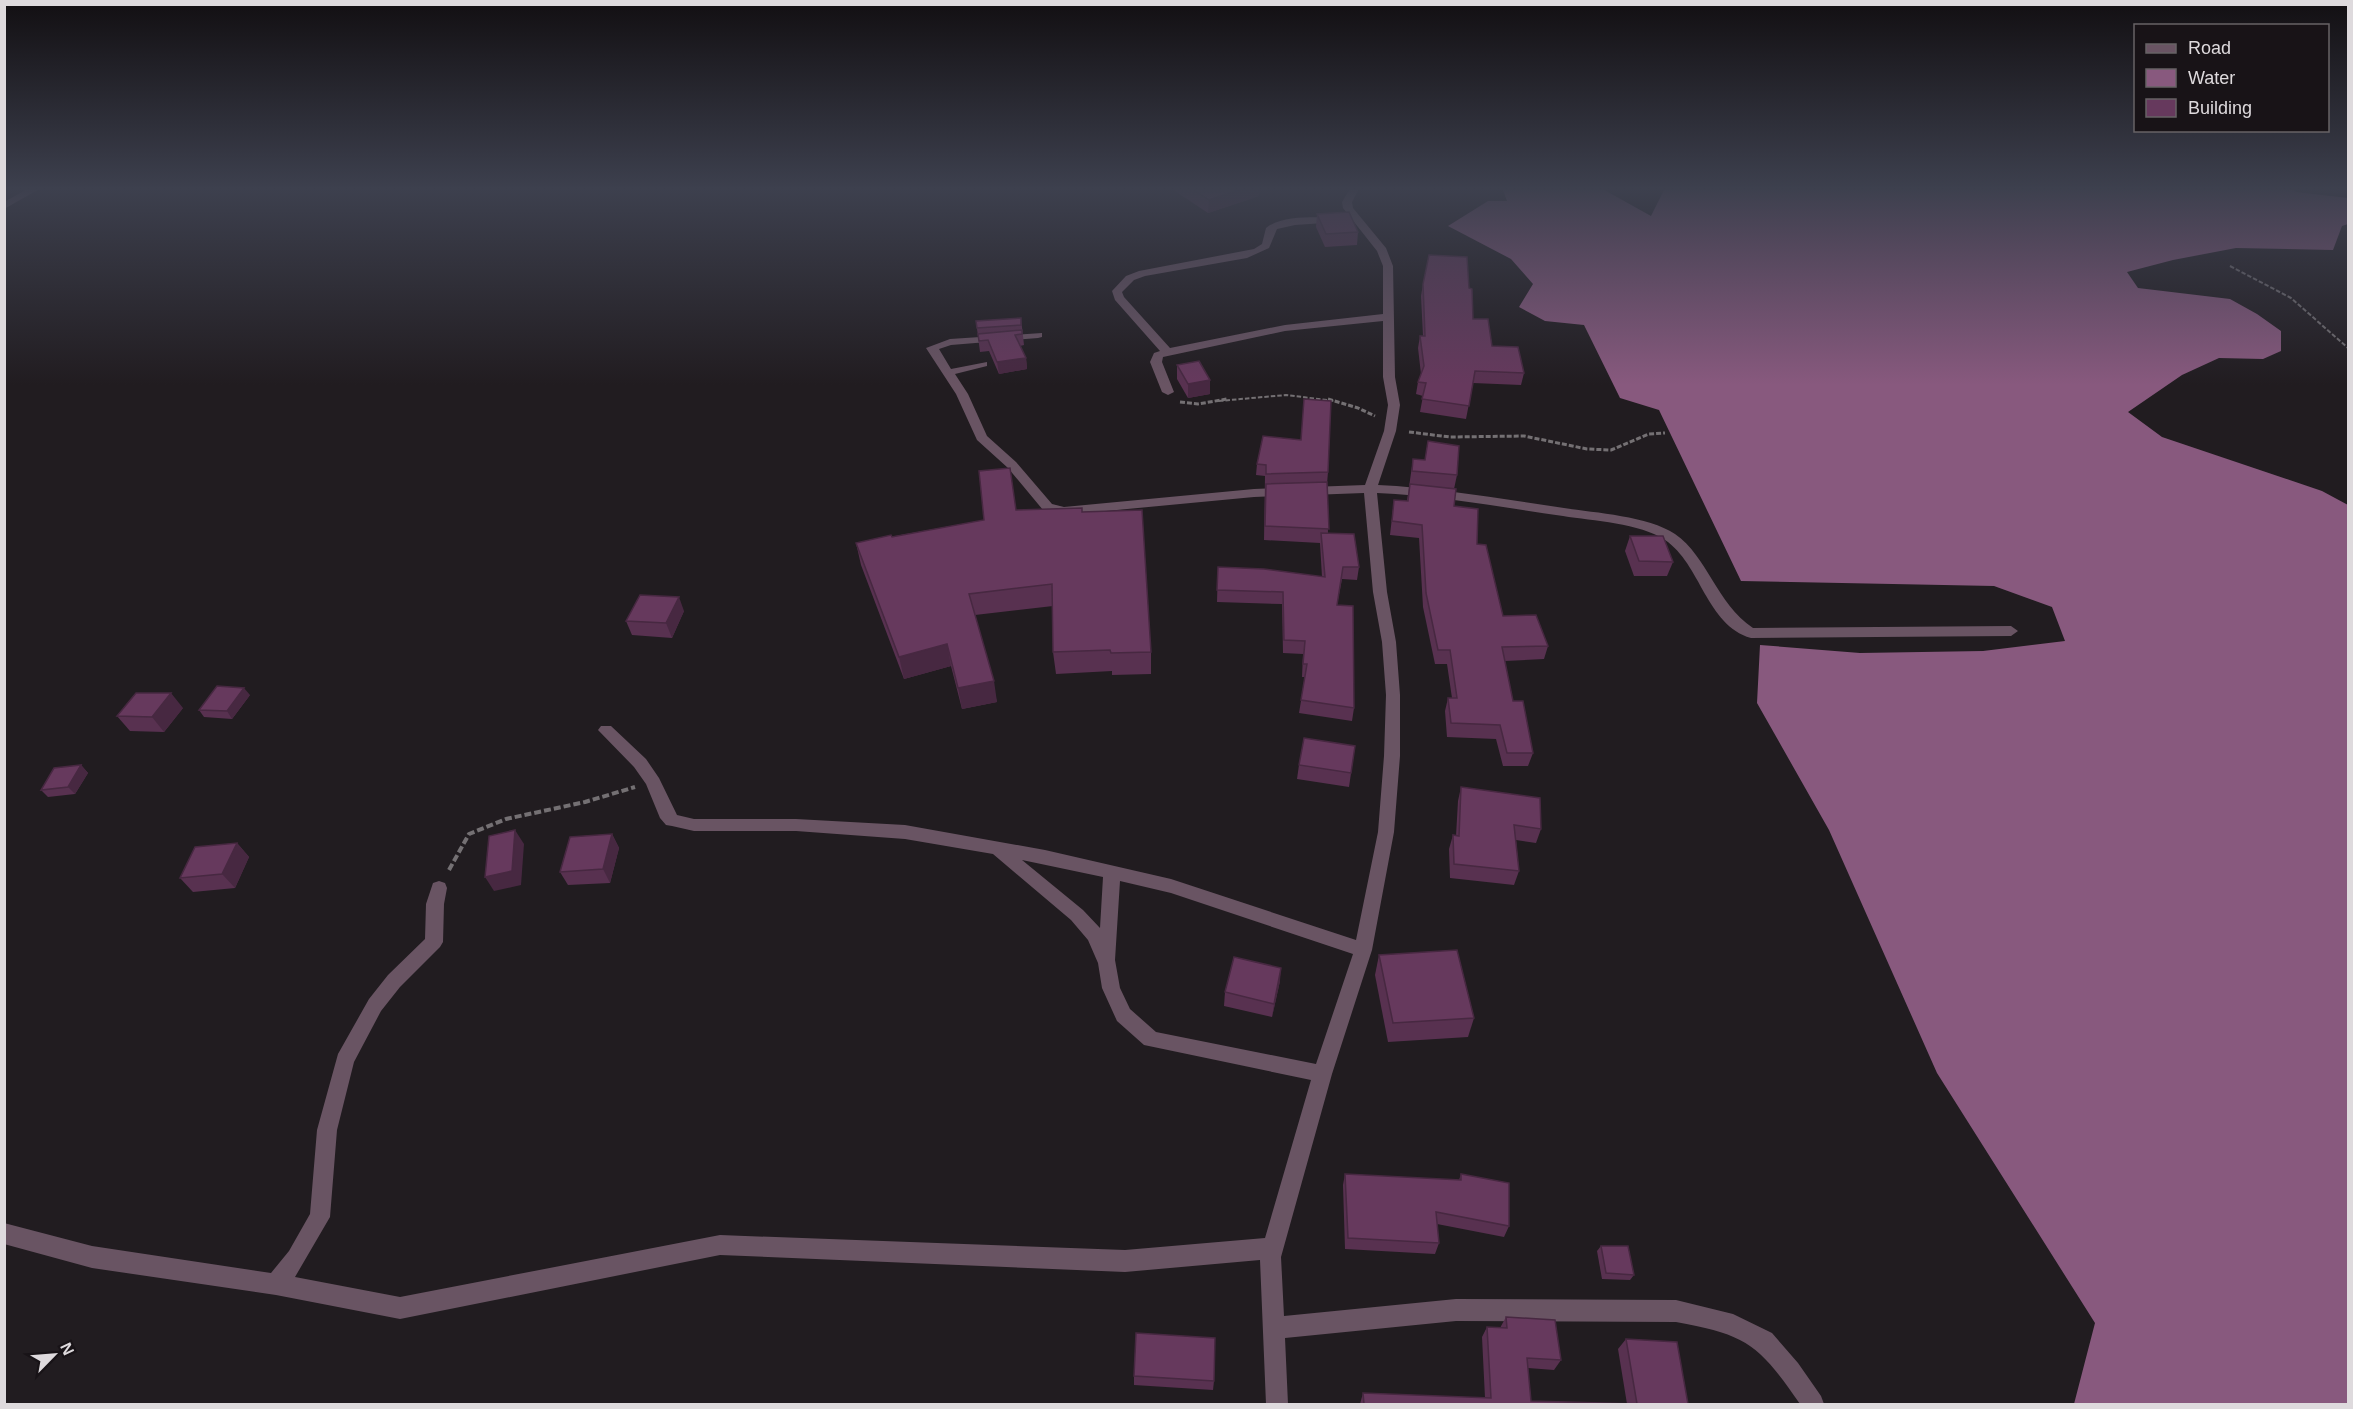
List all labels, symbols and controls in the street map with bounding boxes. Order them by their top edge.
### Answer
legend [2134,24,2329,132]
text: Road [2188,38,2231,58]
text: Water [2188,68,2235,88]
text: Building [2188,98,2252,118]
north arrow [24,1325,84,1385]
text: N [57,1340,77,1358]

